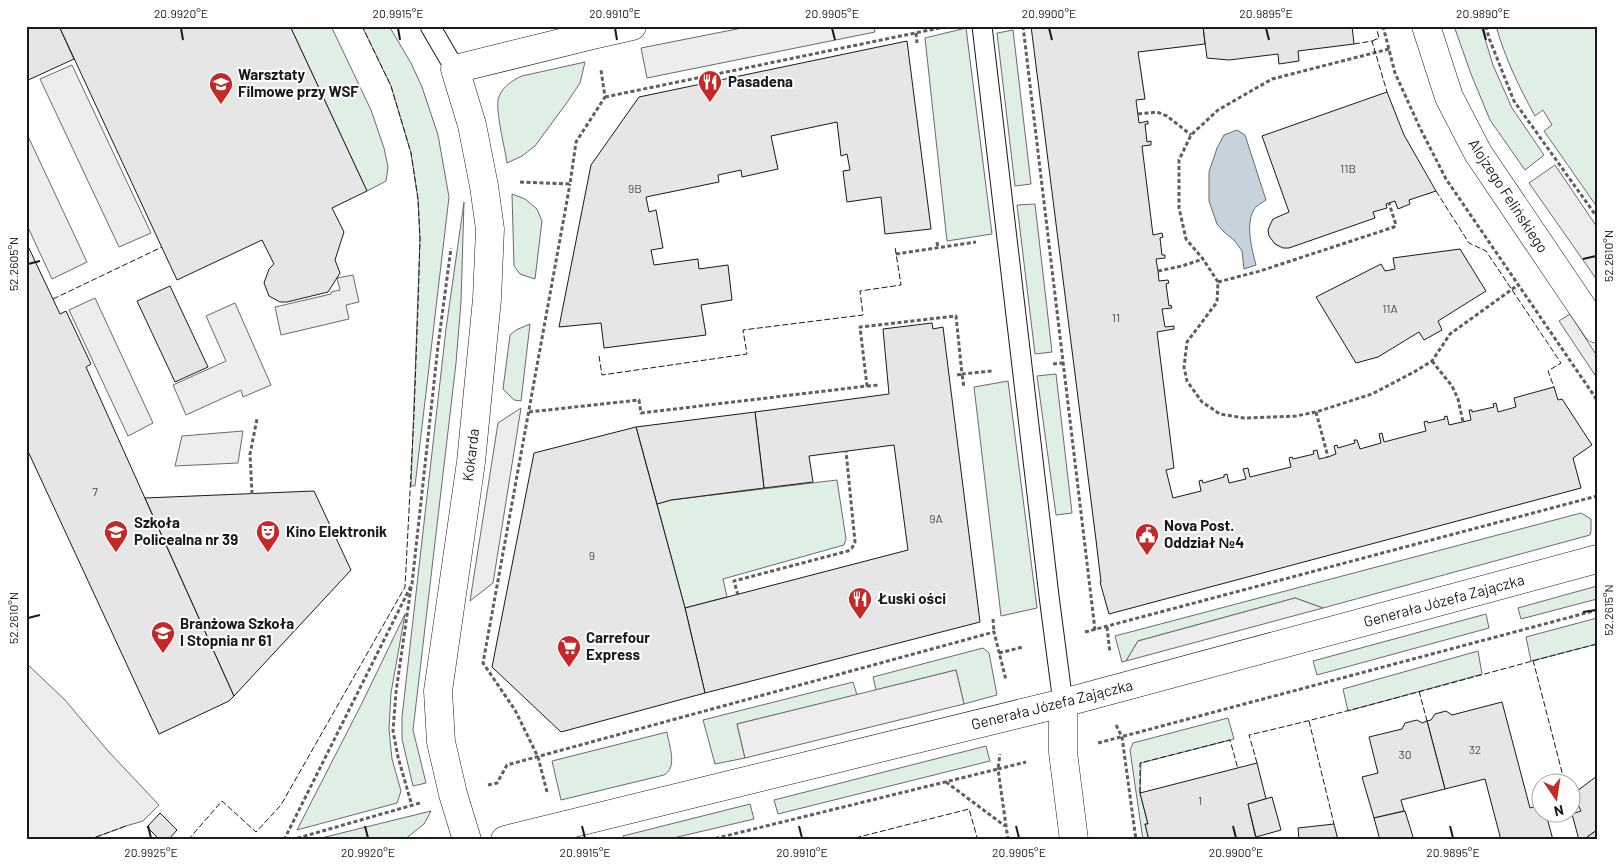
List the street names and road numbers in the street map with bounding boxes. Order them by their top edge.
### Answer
street label: Alojzego Felińskiego [1465,135,1552,256]
street label: Kokarda [458,427,482,482]
street label: Generała Józefa Zajączka [1361,570,1526,630]
street label: Generała Józefa Zajączka [969,675,1134,733]

